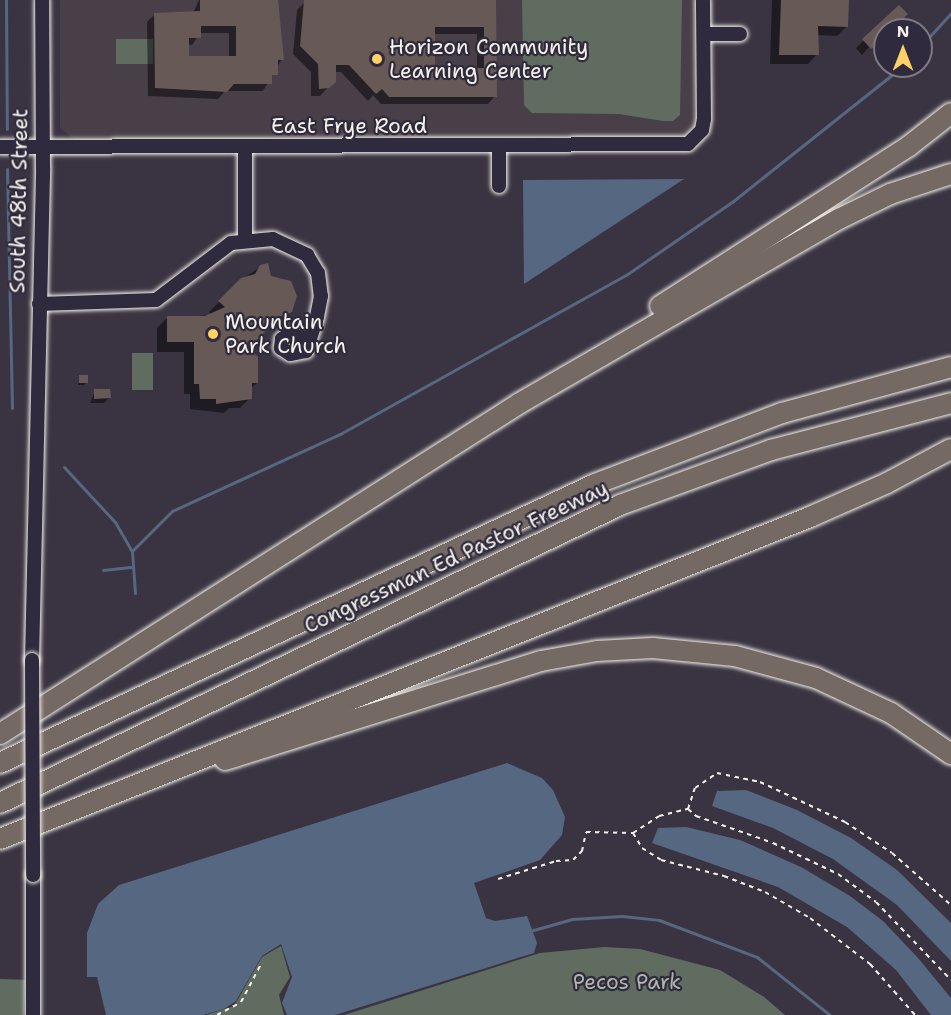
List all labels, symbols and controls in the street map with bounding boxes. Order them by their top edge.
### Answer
north arrow [873,18,933,78]
text: N [897,21,909,42]
place label: Horizon Community Learning Center [389,34,588,84]
marker: Horizon Community Learning Center [370,52,384,66]
street label: South 48th Street [5,108,33,294]
street label: East Frye Road [271,113,427,139]
place label: Mountain Park Church [225,309,347,359]
marker: Mountain Park Church [206,327,220,341]
street label: Congressman Ed Pastor Freeway [300,475,612,639]
park label: Pecos Park [573,969,681,995]

